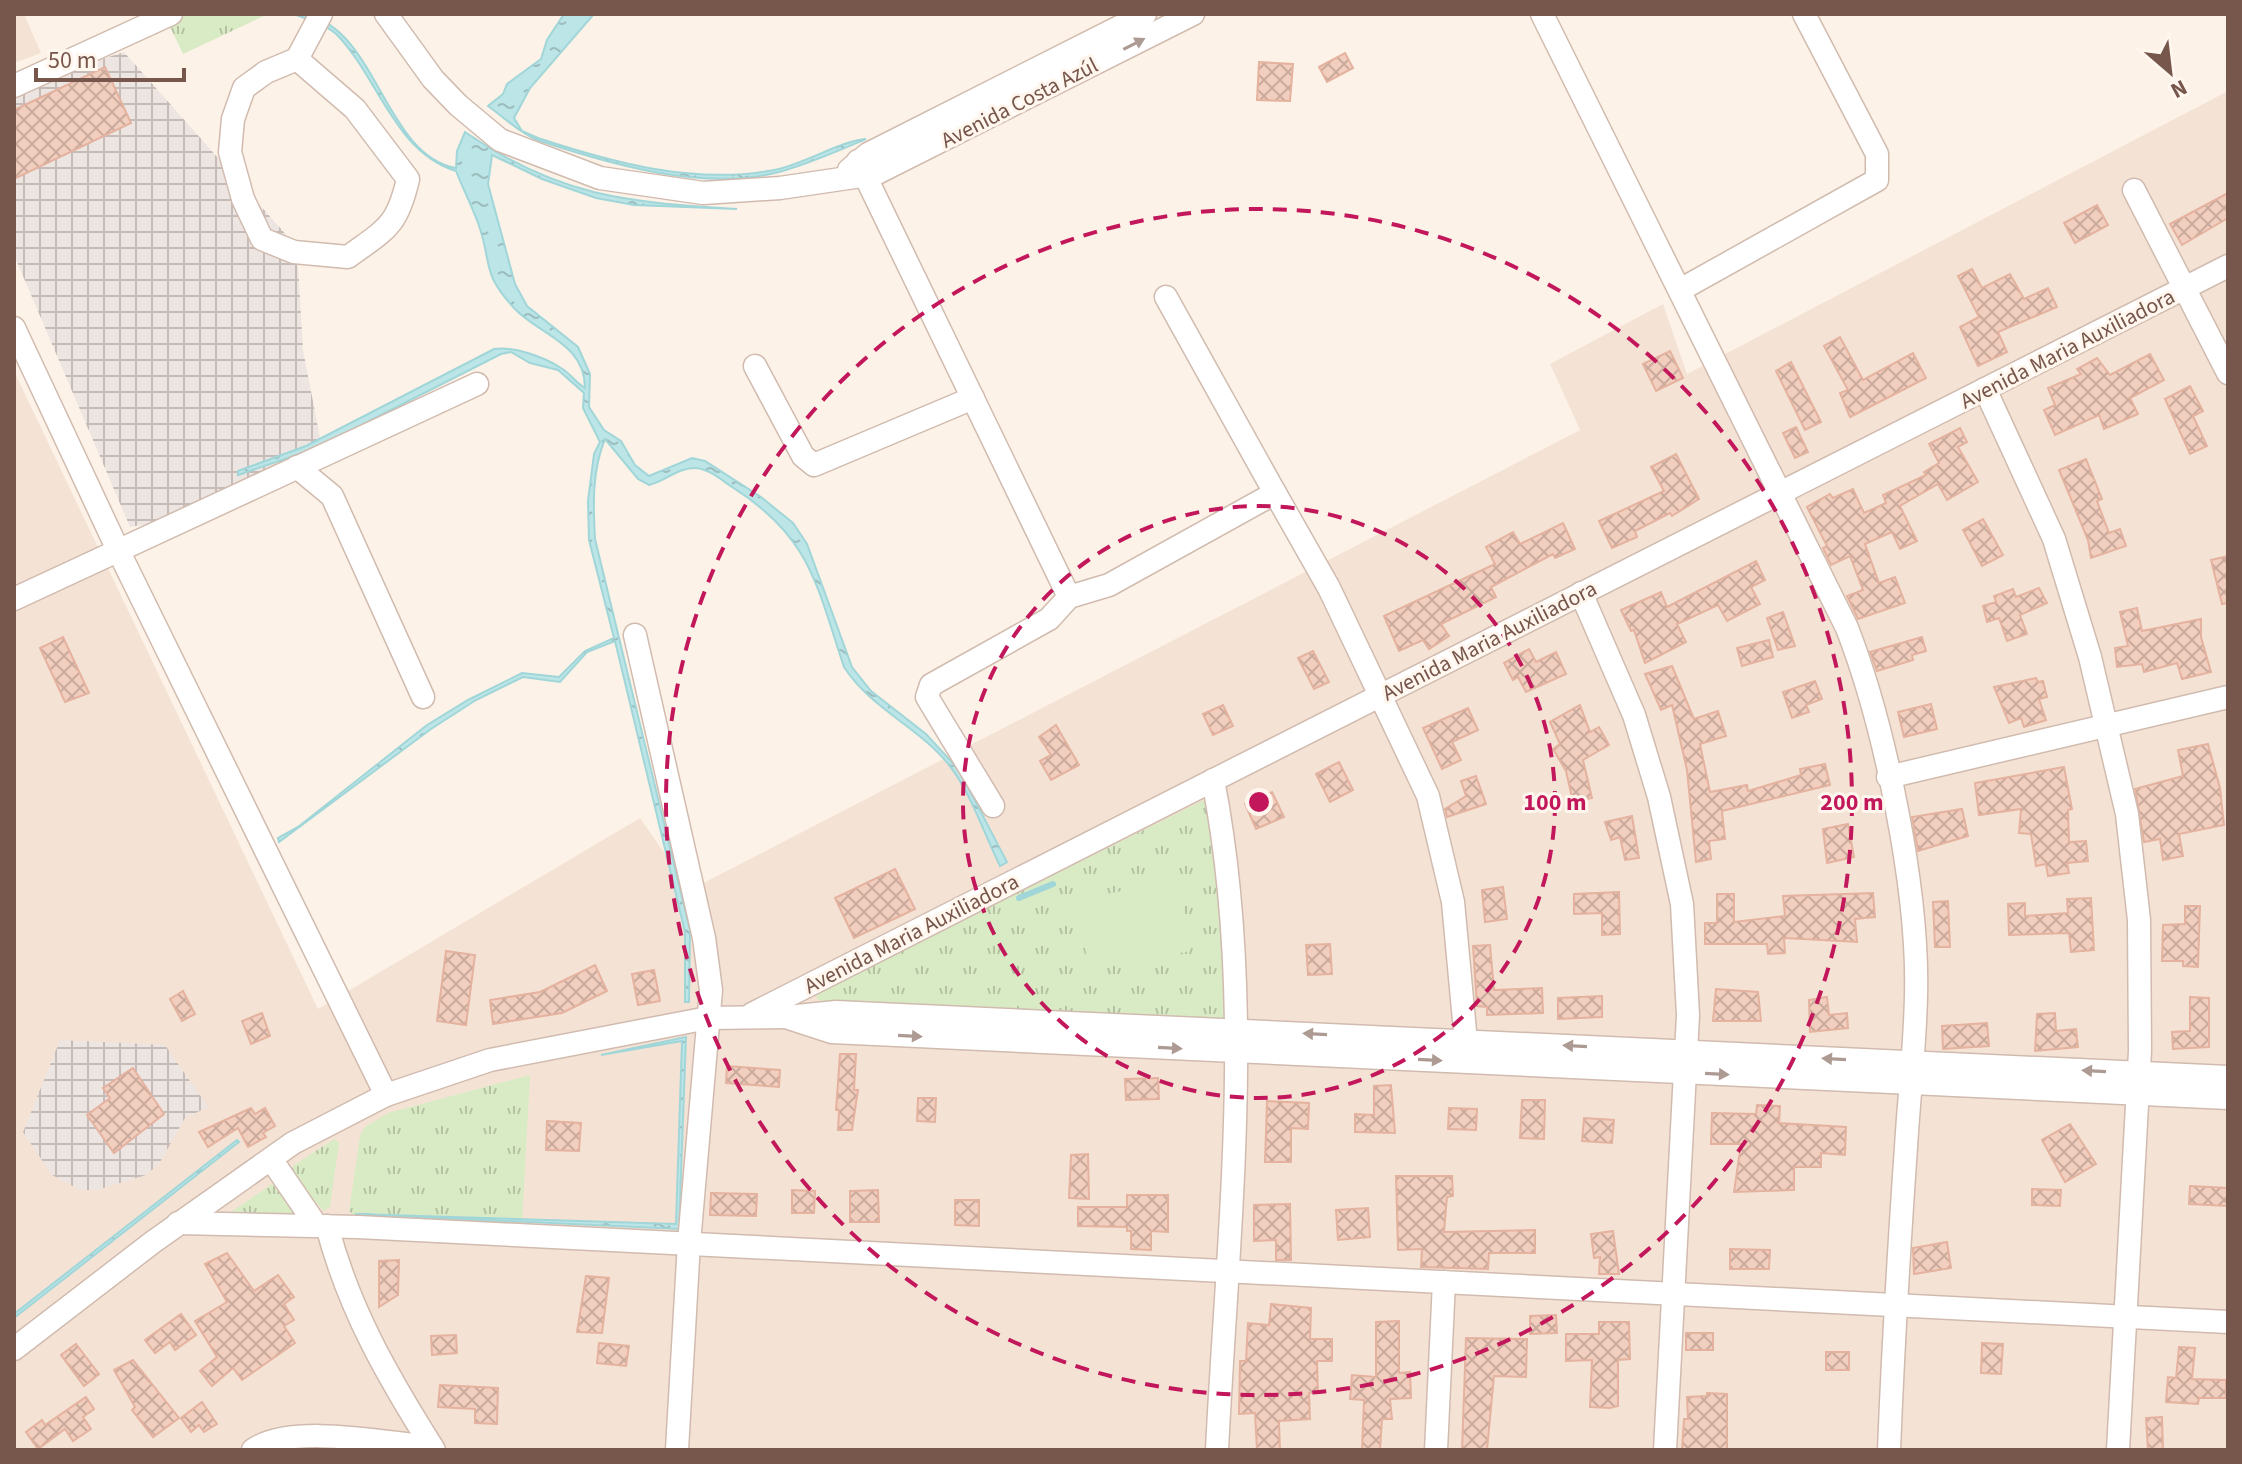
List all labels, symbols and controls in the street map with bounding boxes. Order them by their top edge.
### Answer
scale bar [36,32,184,82]
north arrow [2130,32,2210,112]
one-way arrow [1122,37,1145,51]
text: 50 m [48,43,97,78]
street label: Avenida Costa Azúl [935,50,1104,156]
text: N [2165,71,2193,106]
street label: Avenida Maria Auxiliadora [1955,281,2180,417]
street label: Avenida Maria Auxiliadora [1377,573,1602,709]
text: 100 m [1523,785,1587,820]
text: 200 m [1820,785,1884,820]
centre of rings [1245,788,1273,816]
street label: Avenida Maria Auxiliadora [799,866,1024,1002]
one-way arrow [1302,1027,1327,1040]
one-way arrow [898,1029,923,1042]
one-way arrow [1562,1040,1587,1053]
one-way arrow [1158,1042,1183,1055]
one-way arrow [1821,1052,1846,1065]
one-way arrow [1418,1054,1443,1067]
one-way arrow [2081,1064,2106,1077]
one-way arrow [1705,1068,1730,1081]

